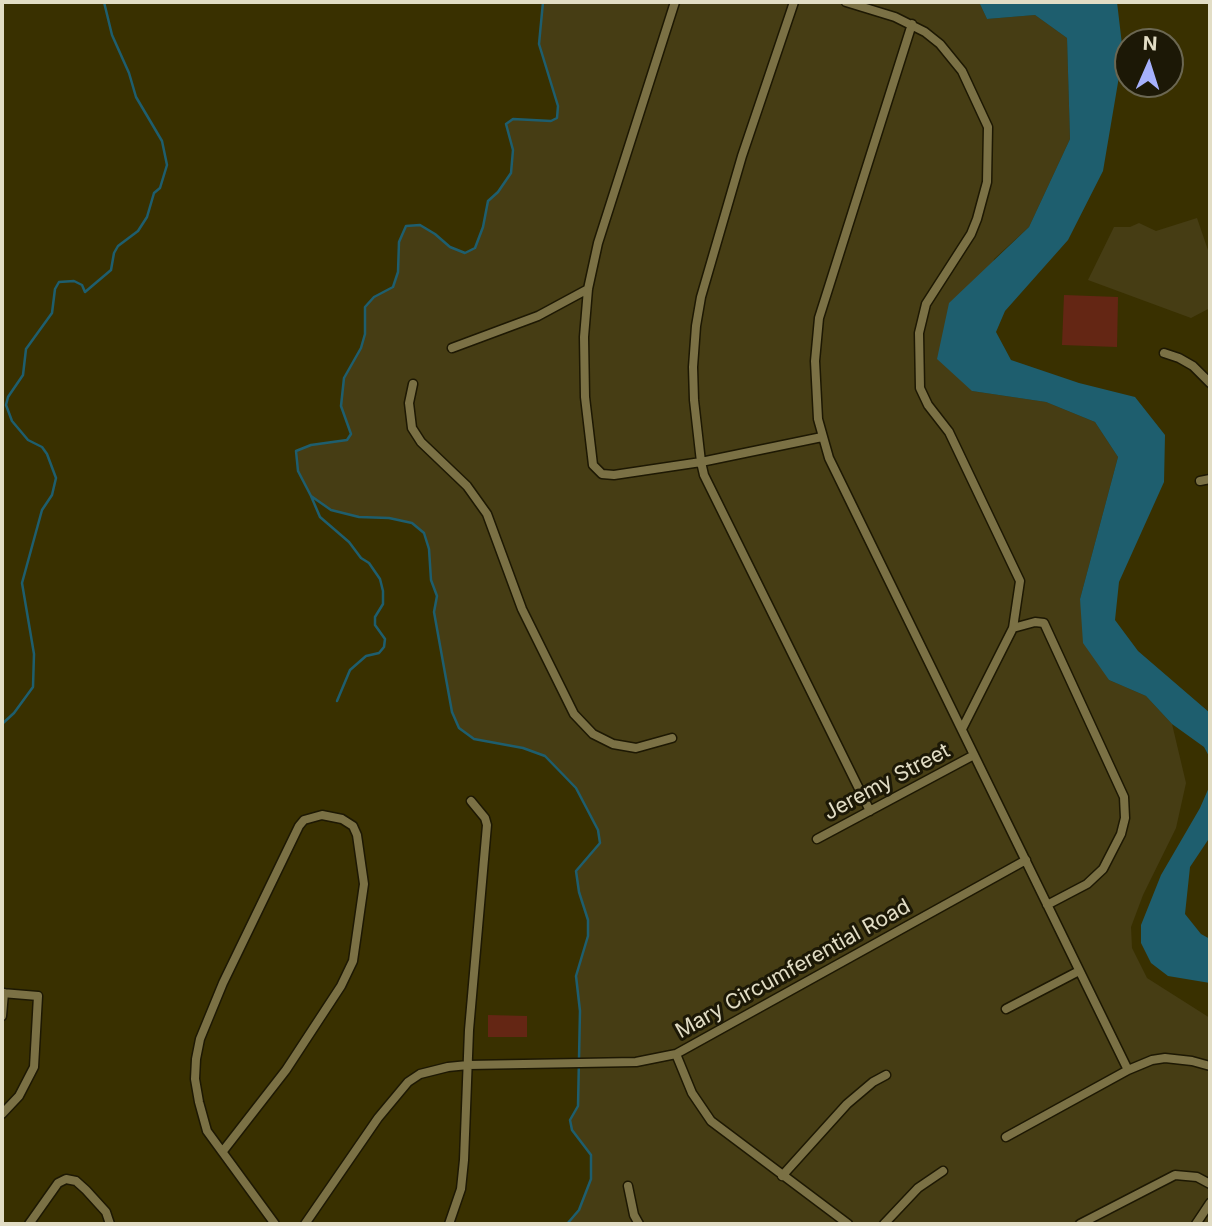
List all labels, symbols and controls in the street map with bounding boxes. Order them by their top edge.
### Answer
north arrow [1114,28,1184,98]
text: N [1142,32,1158,55]
street label: Jeremy Street [820,738,954,826]
street label: Mary Circumferential Road [671,894,915,1044]

